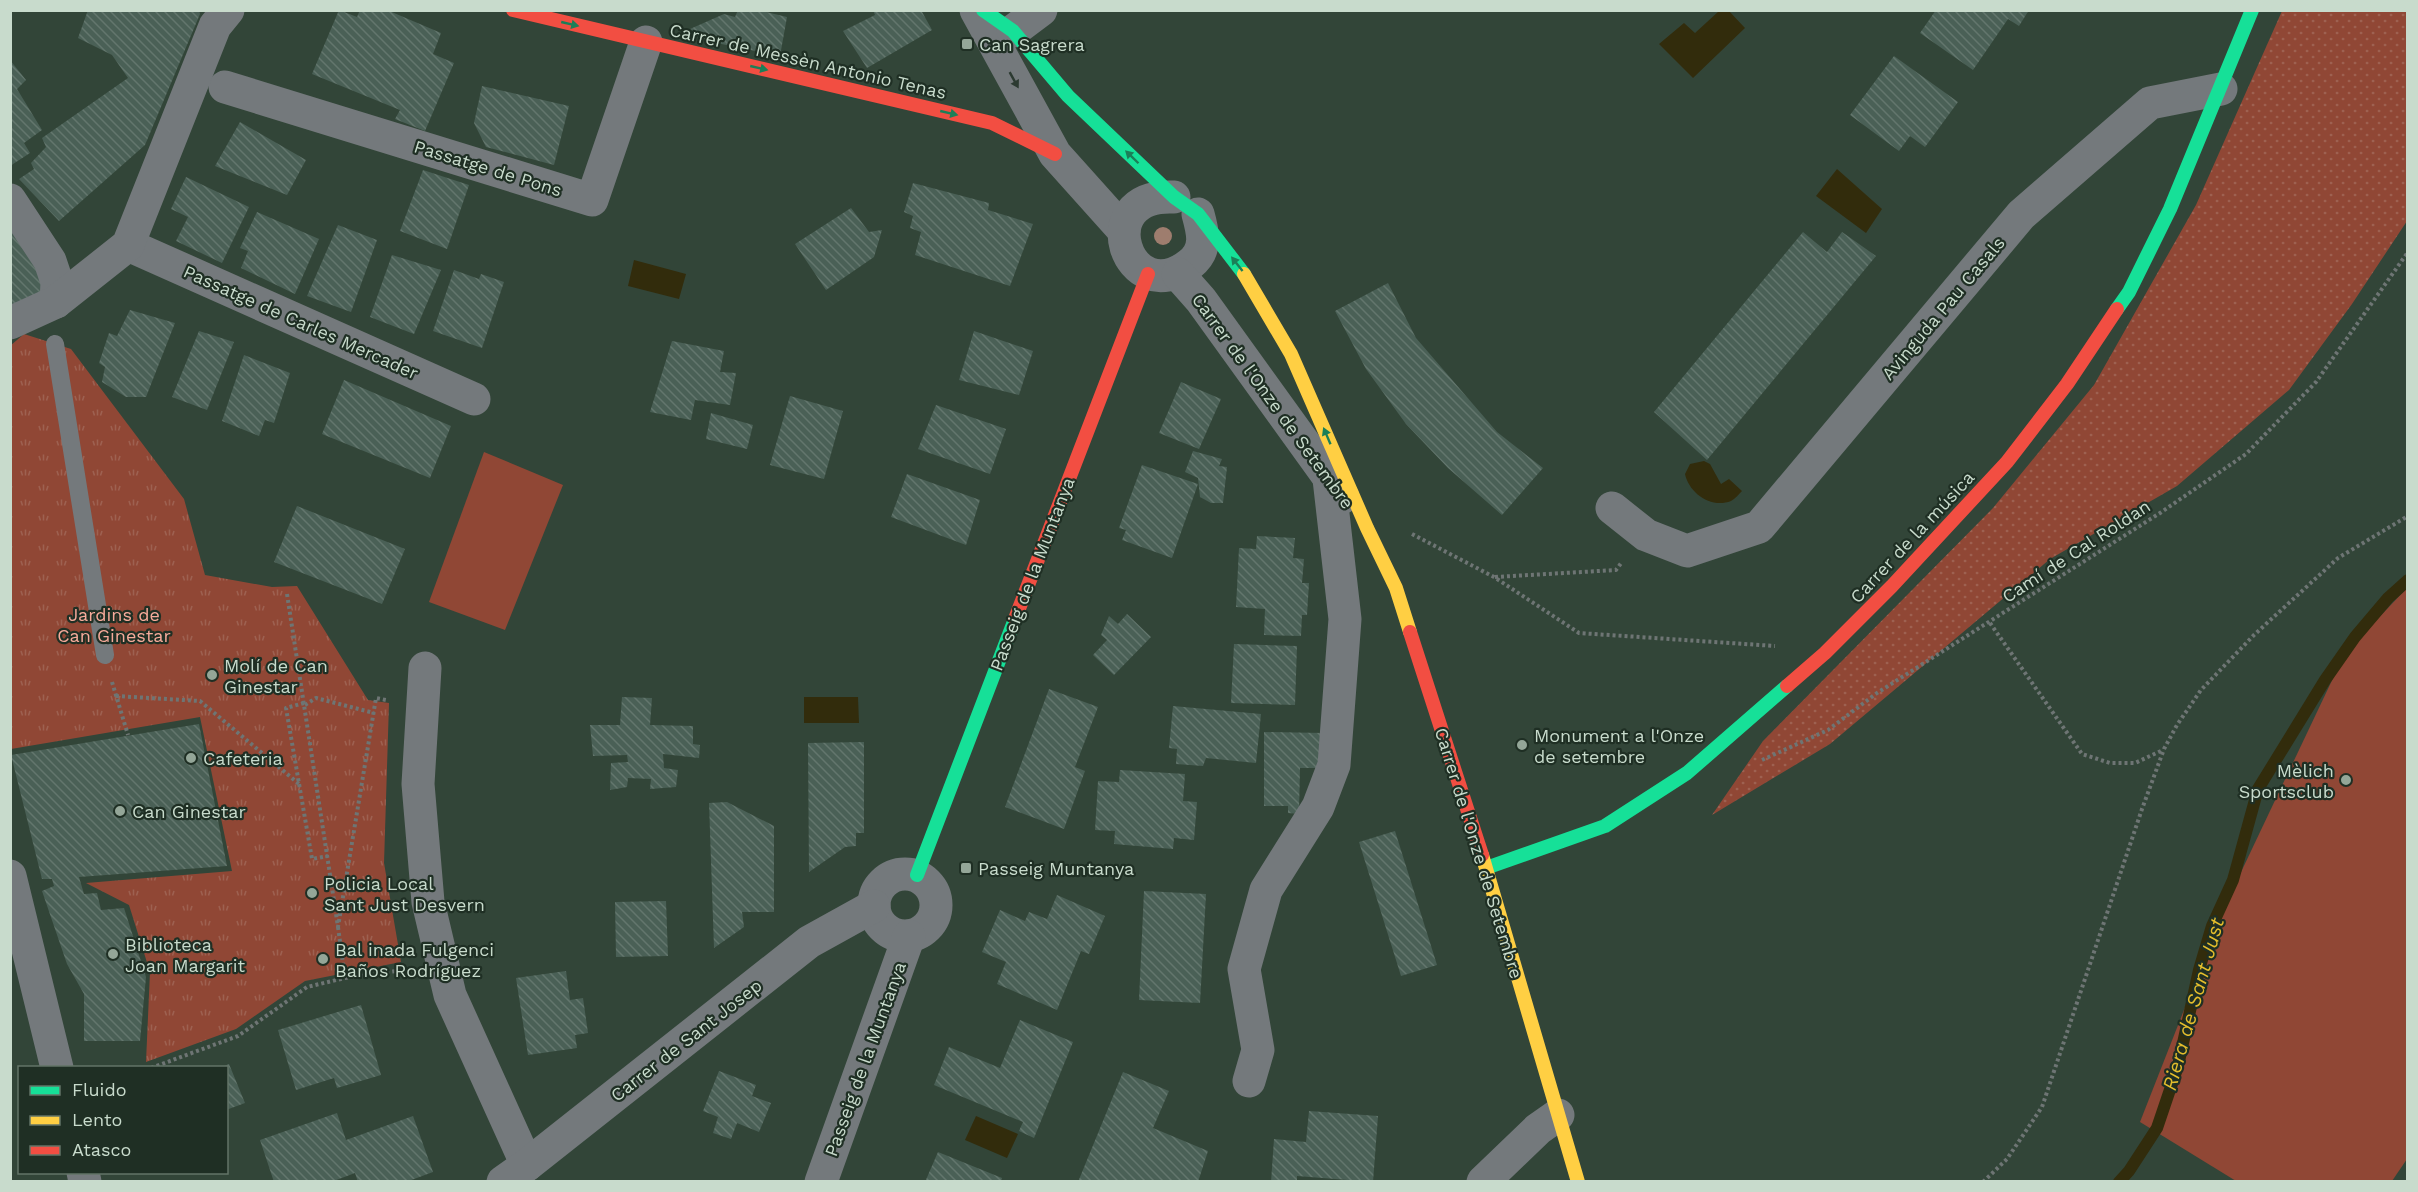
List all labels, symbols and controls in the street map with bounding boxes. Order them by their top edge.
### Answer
one-way arrow [560,19,579,29]
street label: Carrer de Messèn Antonio Tenas [668,19,948,103]
place label: Can Sagrera [979,34,1085,55]
marker: Can Sagrera [960,37,974,51]
one-way arrow [750,64,769,74]
one-way arrow [1009,72,1019,89]
one-way arrow [940,109,958,119]
street label: Passatge de Pons [411,135,565,201]
one-way arrow [1125,150,1139,164]
street label: Avinguda Pau Casals [1877,232,2009,384]
one-way arrow [1230,256,1243,272]
street label: Passatge de Carles Mercader [180,261,422,383]
street label: Carrer de l'Onze de Setembre [1188,289,1358,513]
one-way arrow [1322,427,1332,445]
street label: Carrer de la música [1846,467,1978,607]
street label: Passeig de la Muntanya [985,474,1079,674]
street label: Camí de Cal Roldan [1998,495,2154,607]
park label: Jardins de Can Ginestar [57,604,171,646]
place label: Molí de Can Ginestar [224,655,328,697]
marker: Molí de Can Ginestar [205,668,219,682]
street label: Carrer de l'Onze de Setembre [1431,725,1527,981]
place label: Monument a l'Onze de setembre [1534,725,1704,767]
marker: Monument a l'Onze de setembre [1515,738,1529,752]
place label: Cafeteria [203,748,283,769]
marker: Cafeteria [184,751,198,765]
place label: Mèlich Sportsclub [2239,760,2334,802]
marker: Mèlich Sportsclub [2339,773,2353,787]
place label: Can Ginestar [132,801,246,822]
marker: Can Ginestar [113,804,127,818]
place label: Passeig Muntanya [978,858,1134,879]
marker: Passeig Muntanya [959,861,973,875]
place label: Policia Local Sant Just Desvern [324,873,485,915]
marker: Policia Local Sant Just Desvern [305,886,319,900]
water label: Riera de Sant Just [2157,914,2229,1093]
place label: Biblioteca Joan Margarit [125,934,246,976]
place label: Bal inada Fulgenci Baños Rodríguez [335,939,494,981]
marker: Biblioteca Joan Margarit [106,947,120,961]
marker: Bal inada Fulgenci Baños Rodríguez [316,952,330,966]
street label: Passeig de la Muntanya [820,959,910,1159]
street label: Carrer de Sant Josep [606,974,766,1106]
legend [18,1066,228,1174]
text: Fluido [72,1079,126,1100]
text: Lento [72,1109,122,1130]
text: Atasco [72,1139,131,1160]

